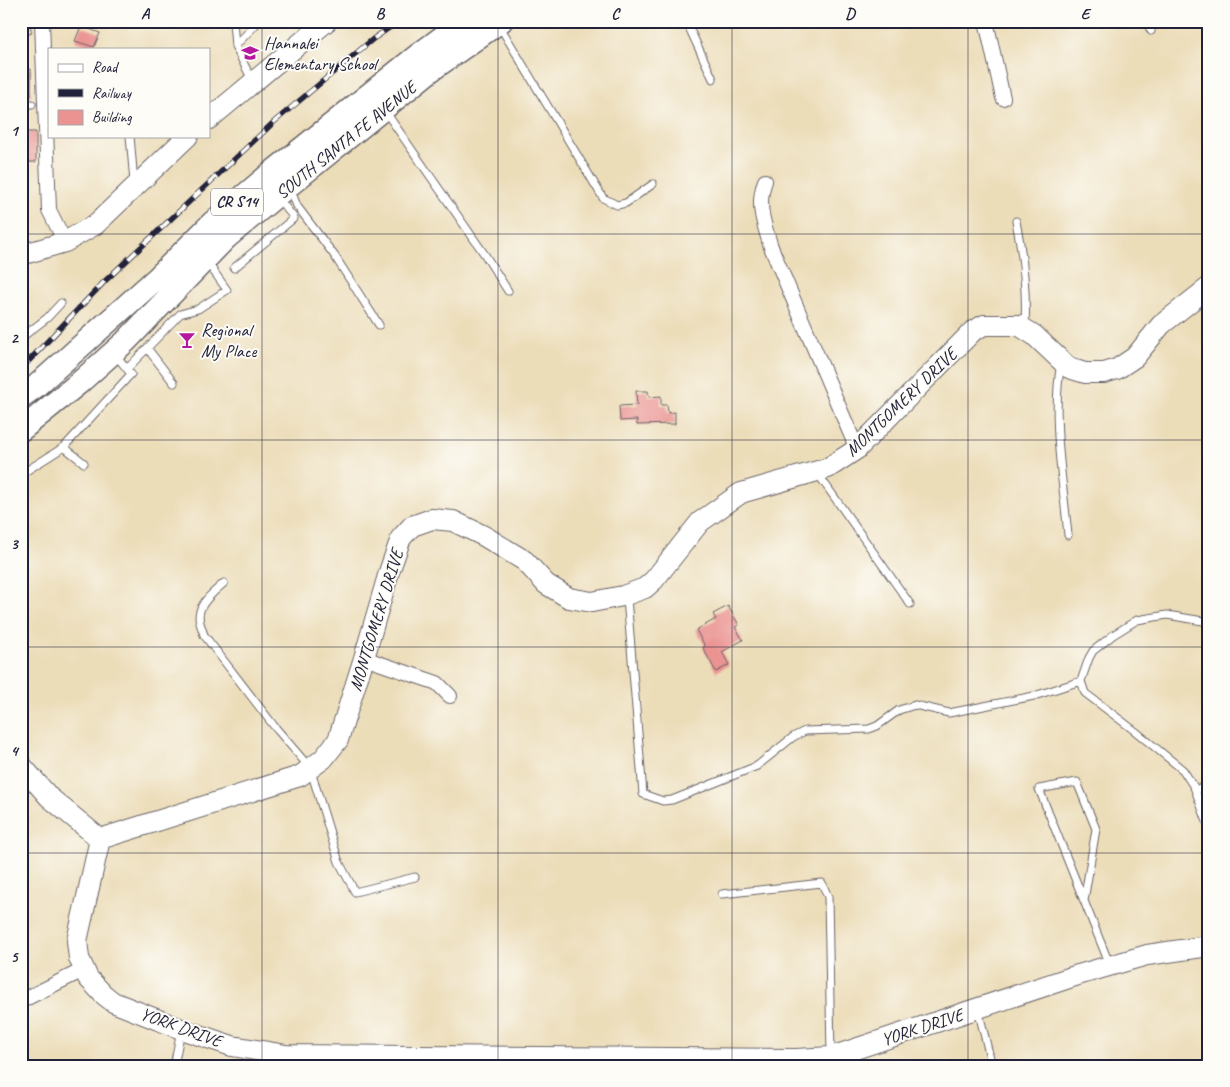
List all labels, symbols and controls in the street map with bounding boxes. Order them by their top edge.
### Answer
text: A [141,4,151,24]
text: B [376,4,386,24]
text: C [611,4,621,24]
text: D [845,4,856,24]
text: E [1081,4,1092,24]
place label: Hannalei Elementary School [264,32,379,75]
school or university icon: Hannalei Elementary School [240,43,260,63]
legend [48,48,210,138]
text: Road [92,58,119,77]
street label: SOUTH SANTA FE AVENUE [271,75,423,204]
text: Railway [92,84,133,103]
text: Building [92,108,132,127]
text: 1 [10,121,19,141]
road number: CR S14 [211,188,263,216]
place label: Regional My Place [201,319,257,362]
text: 2 [10,328,19,348]
bar icon: Regional My Place [177,330,197,350]
street label: MONTGOMERY DRIVE [841,342,963,461]
text: 3 [10,534,19,554]
street label: MONTGOMERY DRIVE [344,545,409,693]
text: 4 [10,741,19,761]
text: 5 [11,947,20,967]
street label: YORK DRIVE [137,1002,226,1053]
street label: YORK DRIVE [878,1003,968,1051]

